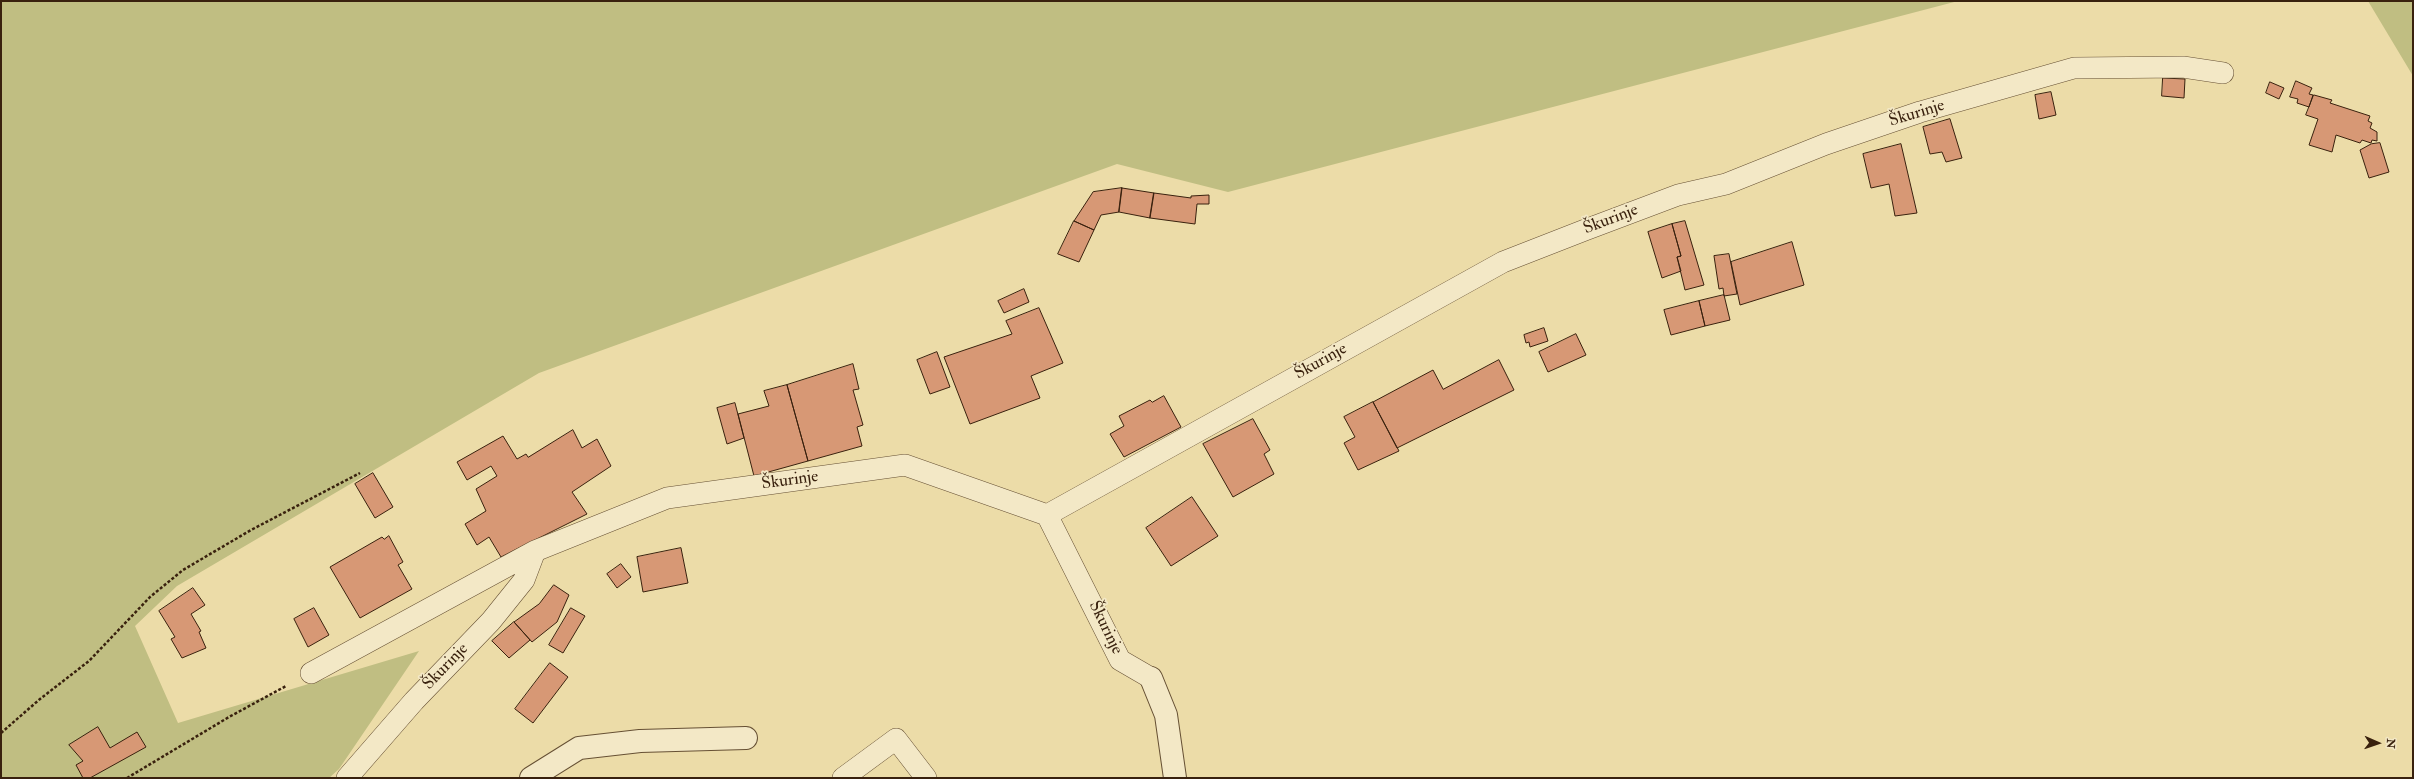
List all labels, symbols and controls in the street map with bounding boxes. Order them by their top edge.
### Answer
street label: Škurinje [1887,96,1947,132]
street label: Škurinje [1581,200,1641,240]
street label: Škurinje [1291,339,1351,385]
street label: Škurinje [760,467,820,495]
street label: Škurinje [1083,598,1127,658]
street label: Škurinje [419,639,473,695]
north arrow [2358,723,2398,763]
text: N [2384,738,2397,749]

